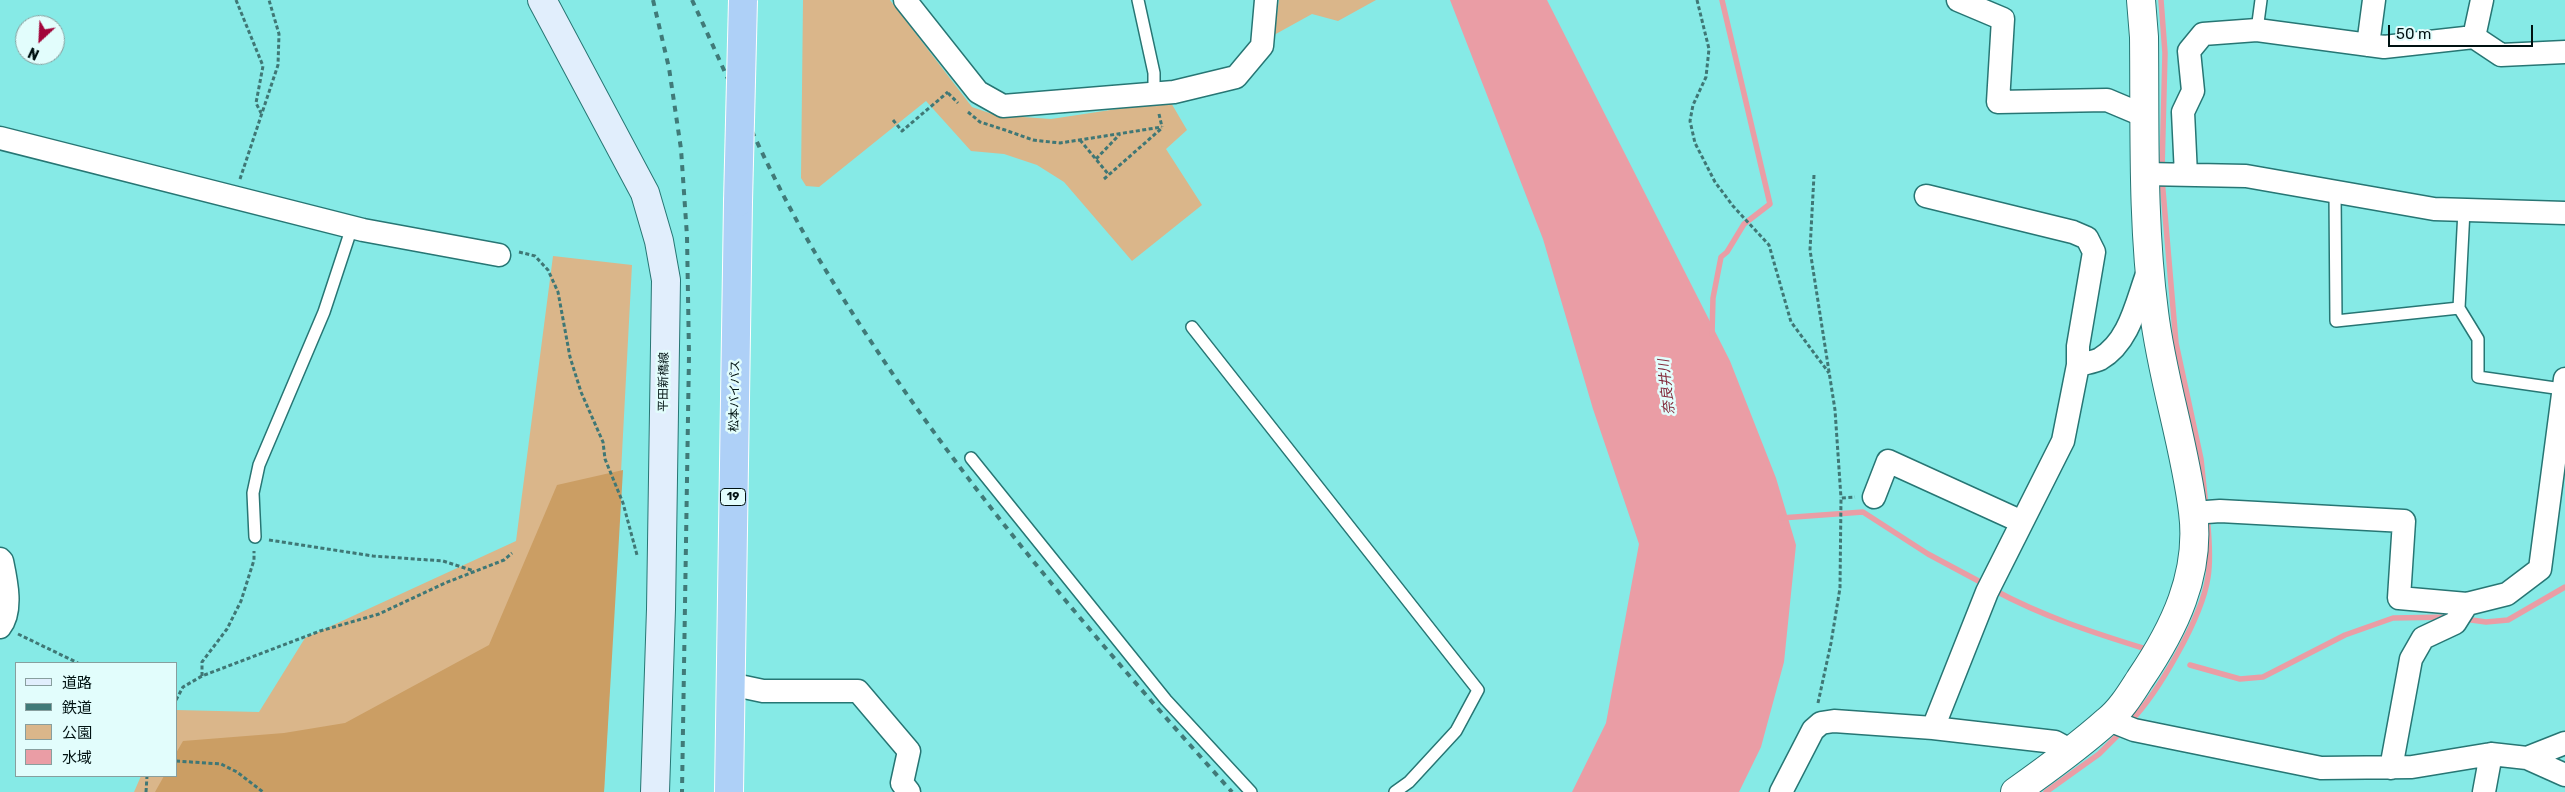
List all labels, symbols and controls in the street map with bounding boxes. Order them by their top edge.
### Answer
north arrow [15,15,65,65]
scale bar [2390,15,2535,47]
text: 50 m [2396,25,2431,43]
text: N [26,43,42,63]
street label: 平田新橋線 [656,352,672,412]
water label: 奈良井川 [1656,358,1678,416]
street label: 松本バイパス [727,360,743,432]
road number: 19 [720,488,746,506]
legend [15,662,178,777]
text: 道路 [62,674,92,692]
text: 鉄道 [62,699,92,717]
text: 公園 [62,724,92,742]
text: 水域 [62,749,92,767]

